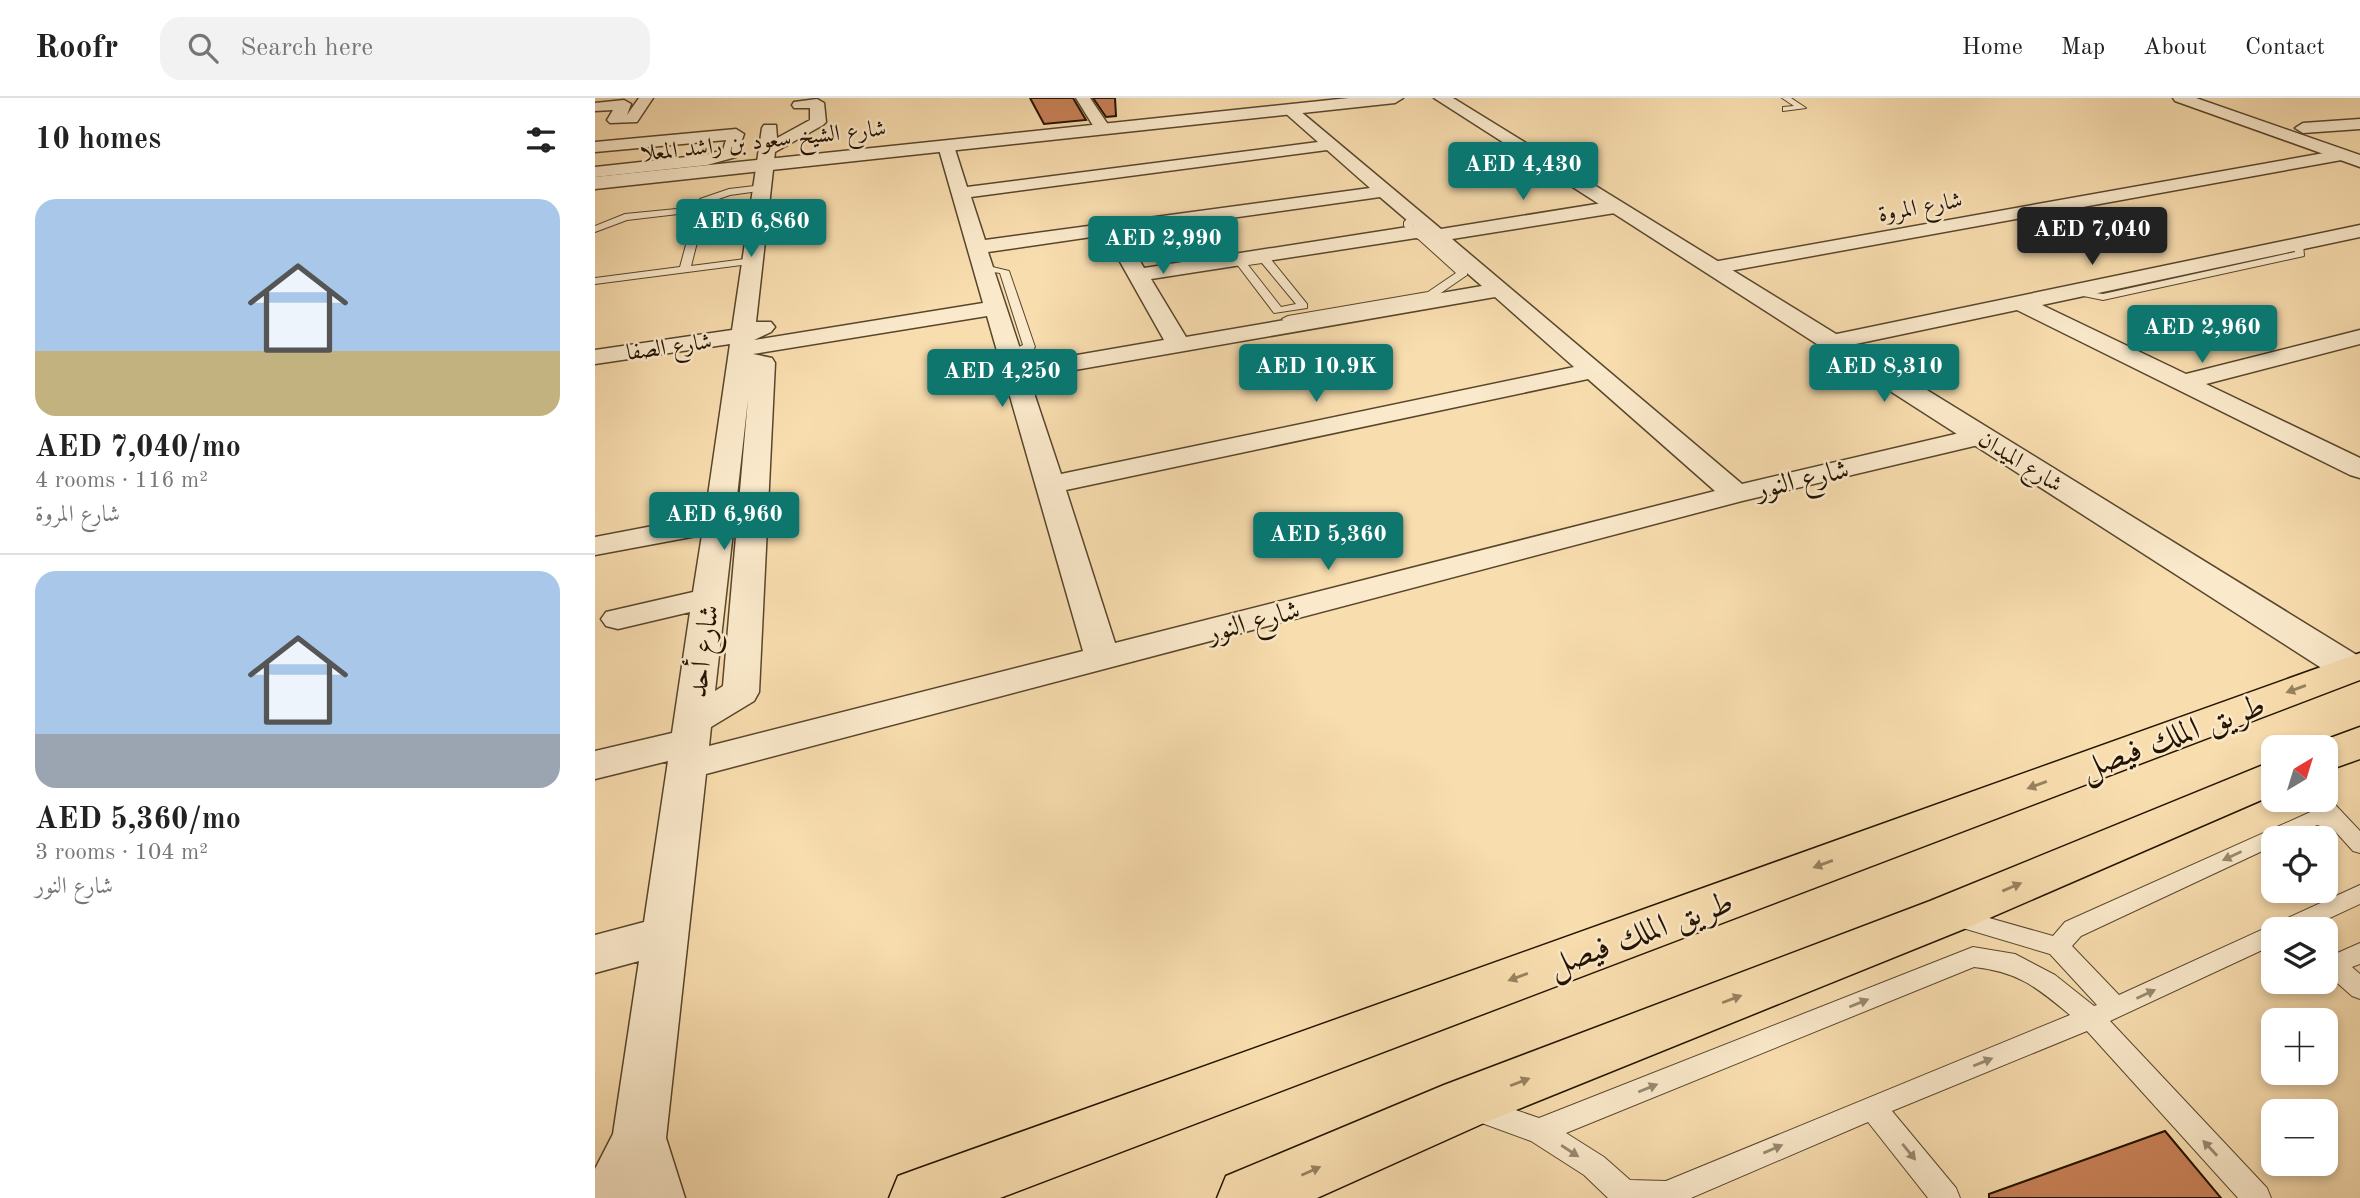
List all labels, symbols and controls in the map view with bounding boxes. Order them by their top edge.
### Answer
search box [160,17,650,80]
icon: search [184,29,222,67]
text: Roofr [35,32,118,65]
text: Search here [240,35,373,61]
text: Home [1962,36,2023,60]
text: Map [2061,36,2105,60]
text: About [2143,36,2207,60]
text: Contact [2245,36,2325,60]
street label: شارع الشيخ سعود بن راشد المعلا [639,117,888,174]
icon: filters [522,121,560,159]
text: 10 homes [35,125,161,155]
pin: AED 4,430 [1443,142,1603,202]
text: AED 4,430 [1464,153,1582,176]
street label: شارع المروة [1876,189,1965,233]
pin: AED 6,860 [671,200,831,259]
pin: AED 7,040 [2012,208,2172,267]
text: AED 6,860 [692,210,810,233]
pin: AED 2,990 [1083,216,1243,276]
text: AED 7,040 [2033,218,2151,241]
text: AED 2,990 [1104,227,1222,250]
icon: home [235,245,361,371]
pin: AED 2,960 [2122,306,2282,365]
text: AED 2,960 [2143,316,2261,339]
street label: شارع الصفا [625,330,714,372]
pin: AED 10.9K [1236,344,1396,404]
pin: AED 8,310 [1804,344,1964,404]
pin: AED 4,250 [922,350,1082,409]
text: AED 10.9K [1255,355,1377,378]
text: AED 8,310 [1825,355,1943,378]
text: AED 4,250 [943,360,1061,383]
street label: شارع الميدان [1970,428,2066,503]
text: AED 7,040/mo [35,433,241,463]
street label: شارع النور [1750,457,1854,513]
text: 4 rooms · 116 m² [35,469,208,492]
pin: AED 6,960 [644,492,804,552]
text: شارع المروة [35,503,120,526]
text: AED 6,960 [665,503,783,526]
pin: AED 5,360 [1248,512,1408,572]
text: AED 5,360 [1269,523,1387,546]
street label: شارع النور [1201,597,1305,656]
street label: شارع أحد [677,602,732,700]
icon: home [235,617,361,743]
one-way arrow [2285,684,2306,695]
street label: طريق الملك فيصل [2076,690,2271,791]
north arrow [2261,735,2338,812]
map controls [2261,735,2338,1176]
one-way arrow [2026,780,2047,791]
text: AED 5,360/mo [35,805,241,835]
button: locate [2261,826,2338,903]
text: 3 rooms · 104 m² [35,841,208,864]
one-way arrow [2222,850,2242,862]
one-way arrow [1813,859,1834,870]
text: شارع النور [35,875,113,898]
one-way arrow [2001,882,2022,893]
street label: طريق الملك فيصل [1544,887,1739,988]
button: layers [2261,917,2338,994]
one-way arrow [1507,972,1528,983]
one-way arrow [2135,989,2156,1000]
one-way arrow [1722,993,1743,1004]
one-way arrow [1849,997,1870,1008]
button: + [2261,1008,2338,1085]
one-way arrow [1972,1056,1993,1067]
one-way arrow [1510,1076,1531,1087]
one-way arrow [1638,1082,1659,1093]
button: − [2261,1099,2338,1176]
one-way arrow [2203,1140,2219,1157]
one-way arrow [1763,1143,1783,1155]
one-way arrow [1902,1143,1917,1161]
one-way arrow [1560,1145,1580,1158]
one-way arrow [1301,1165,1321,1177]

